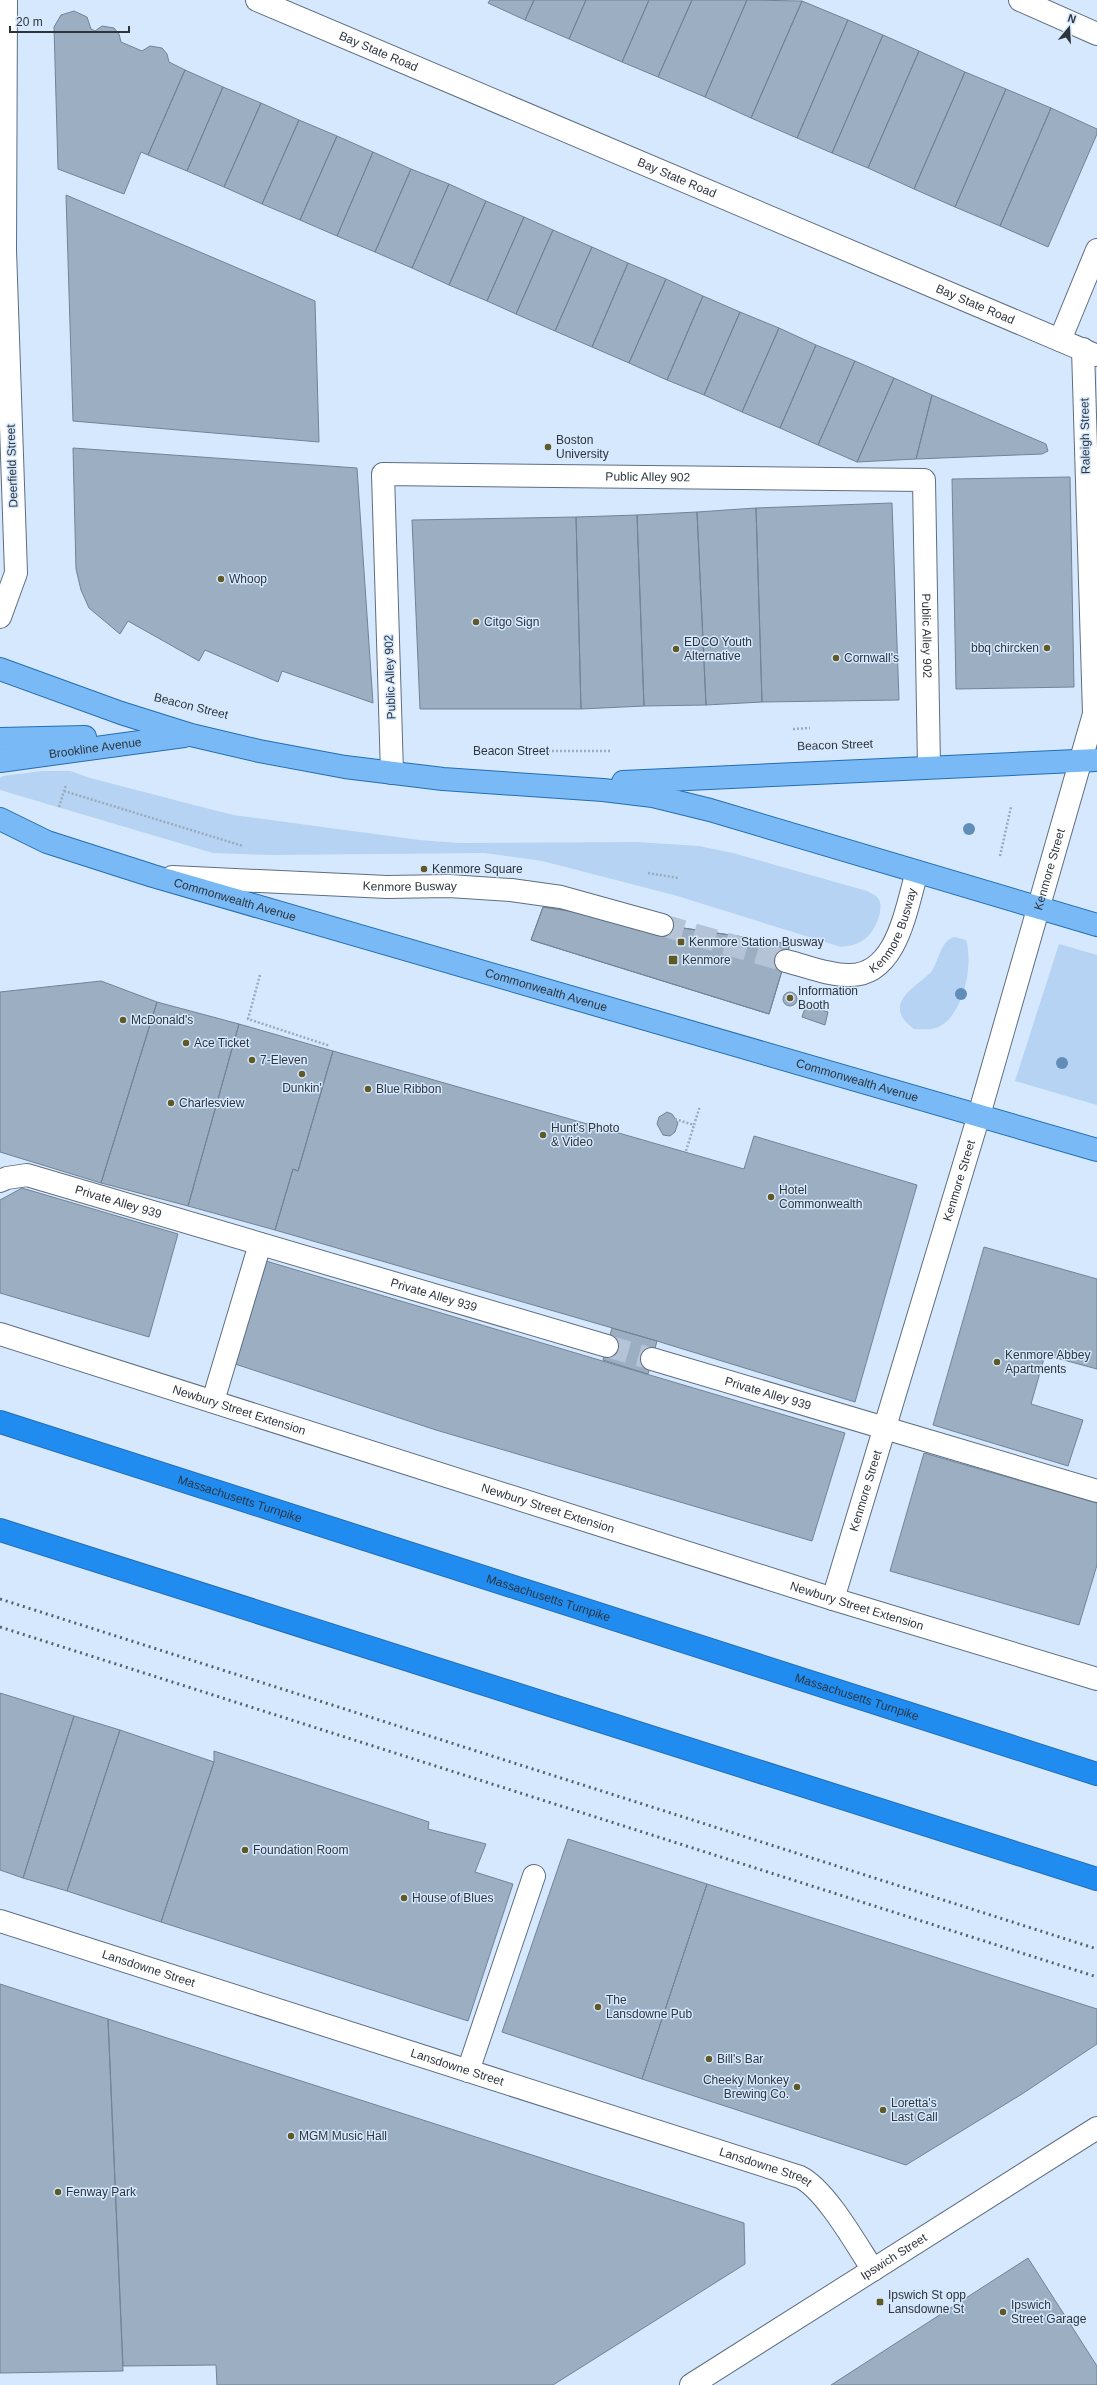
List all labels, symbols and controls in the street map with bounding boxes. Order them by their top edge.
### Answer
scale bar [10,8,129,34]
north arrow [1049,8,1089,48]
text: N [1066,12,1078,25]
text: 20 m [16,15,43,29]
street label: Bay State Road [337,29,420,74]
street label: Bay State Road [635,155,718,201]
street label: Bay State Road [934,281,1017,327]
street label: Raleigh Street [1077,397,1093,474]
street label: Deerfield Street [4,423,20,508]
place label: Boston University [556,433,609,461]
marker: Boston University [543,442,553,452]
street label: Public Alley 902 [605,469,691,484]
place label: Whoop [229,572,267,586]
marker: Whoop [216,574,226,584]
street label: Public Alley 902 [919,593,934,679]
place label: Citgo Sign [484,615,539,629]
marker: Citgo Sign [471,617,481,627]
street label: Public Alley 902 [382,634,398,720]
place label: EDCO Youth Alternative [684,635,752,663]
place label: bbq chircken [971,641,1039,655]
marker: bbq chircken [1042,643,1052,653]
marker: EDCO Youth Alternative [671,644,681,654]
place label: Cornwall's [844,651,899,665]
marker: Cornwall's [831,653,841,663]
street label: Beacon Street [152,690,230,722]
street label: Brookline Avenue [48,735,143,761]
street label: Beacon Street [797,737,874,753]
street label: Beacon Street [473,744,550,758]
street label: Kenmore Street [1031,826,1068,912]
place label: Kenmore Square [432,862,523,876]
marker: Kenmore Square [419,864,429,874]
street label: Commonwealth Avenue [172,875,298,924]
street label: Kenmore Busway [362,879,457,894]
street label: Kenmore Busway [867,887,919,976]
place label: Kenmore Station Busway [689,935,824,949]
marker: Kenmore Station Busway [676,937,686,947]
place label: Kenmore [682,953,731,967]
marker: Kenmore [667,954,679,966]
street label: Commonwealth Avenue [483,966,609,1015]
place label: Information Booth [798,984,858,1012]
marker: Information Booth [785,993,795,1003]
place label: McDonald's [131,1013,193,1027]
marker: McDonald's [118,1015,128,1025]
place label: Ace Ticket [194,1036,250,1050]
marker: Ace Ticket [181,1038,191,1048]
place label: 7-Eleven [260,1053,307,1067]
marker: 7-Eleven [247,1055,257,1065]
street label: Commonwealth Avenue [794,1056,920,1105]
marker: Dunkin' [297,1069,307,1079]
place label: Dunkin' [282,1081,322,1095]
place label: Blue Ribbon [376,1082,441,1096]
marker: Blue Ribbon [363,1084,373,1094]
place label: Charlesview [179,1096,245,1110]
marker: Charlesview [166,1098,176,1108]
place label: Hunt's Photo & Video [551,1121,620,1149]
marker: Hunt's Photo & Video [538,1130,548,1140]
street label: Kenmore Street [940,1138,978,1223]
street label: Private Alley 939 [73,1183,163,1221]
place label: Hotel Commonwealth [779,1183,862,1211]
marker: Hotel Commonwealth [766,1192,776,1202]
street label: Private Alley 939 [389,1276,479,1314]
place label: Kenmore Abbey Apartments [1005,1348,1090,1376]
marker: Kenmore Abbey Apartments [992,1357,1002,1367]
street label: Private Alley 939 [723,1374,813,1413]
street label: Newbury Street Extension [171,1382,308,1438]
street label: Kenmore Street [847,1448,885,1533]
street label: Massachusetts Turnpike [176,1473,304,1526]
street label: Newbury Street Extension [480,1481,616,1536]
street label: Massachusetts Turnpike [485,1572,613,1625]
street label: Newbury Street Extension [788,1579,925,1633]
street label: Massachusetts Turnpike [793,1671,921,1724]
place label: Foundation Room [253,1843,348,1857]
marker: Foundation Room [240,1845,250,1855]
place label: House of Blues [412,1891,493,1905]
marker: House of Blues [399,1893,409,1903]
street label: Lansdowne Street [100,1947,197,1990]
place label: The Lansdowne Pub [606,1993,692,2021]
marker: The Lansdowne Pub [593,2002,603,2012]
street label: Lansdowne Street [409,2046,506,2089]
place label: Bill's Bar [717,2052,763,2066]
marker: Bill's Bar [704,2054,714,2064]
place label: Cheeky Monkey Brewing Co. [703,2073,789,2101]
marker: Cheeky Monkey Brewing Co. [792,2082,802,2092]
place label: Loretta's Last Call [891,2096,938,2124]
marker: Loretta's Last Call [878,2105,888,2115]
place label: MGM Music Hall [299,2129,387,2143]
marker: MGM Music Hall [286,2131,296,2141]
street label: Lansdowne Street [717,2145,815,2190]
place label: Fenway Park [66,2185,137,2199]
marker: Fenway Park [53,2187,63,2197]
street label: Ipswich Street [858,2230,930,2283]
place label: Ipswich St opp Lansdowne St [888,2288,966,2316]
marker: Ipswich St opp Lansdowne St [875,2297,885,2307]
place label: Ipswich Street Garage [1011,2298,1087,2326]
marker: Ipswich Street Garage [998,2307,1008,2317]

